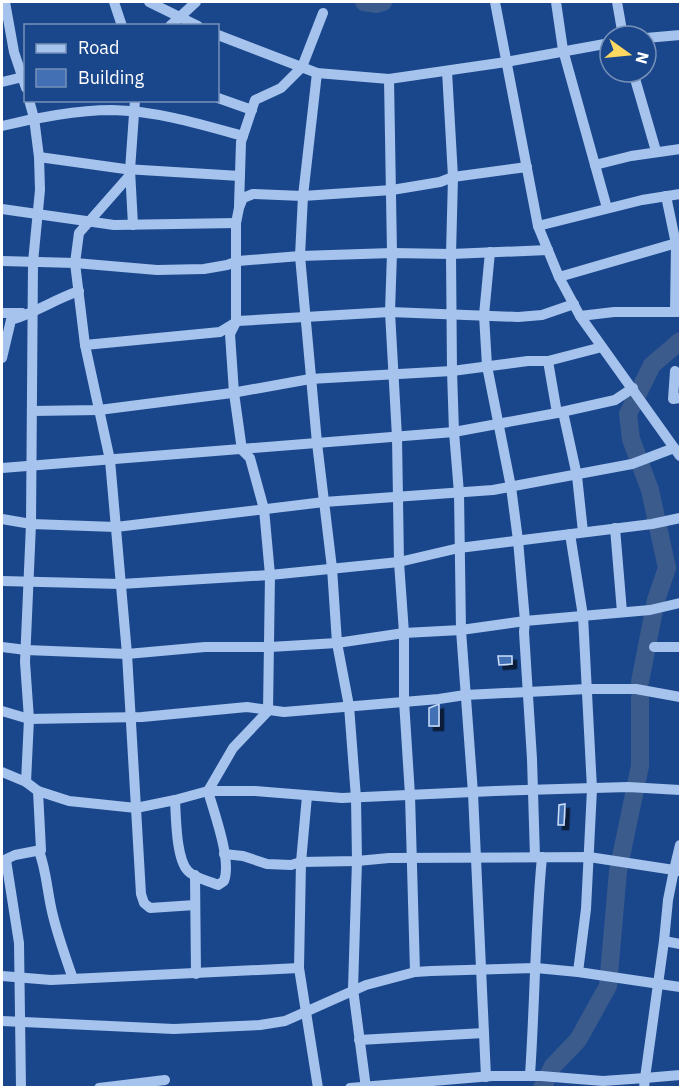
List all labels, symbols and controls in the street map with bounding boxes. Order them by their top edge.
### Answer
legend [24,24,219,102]
north arrow [598,24,658,84]
text: Road [78,36,119,59]
text: N [631,50,654,66]
text: Building [78,66,145,89]

